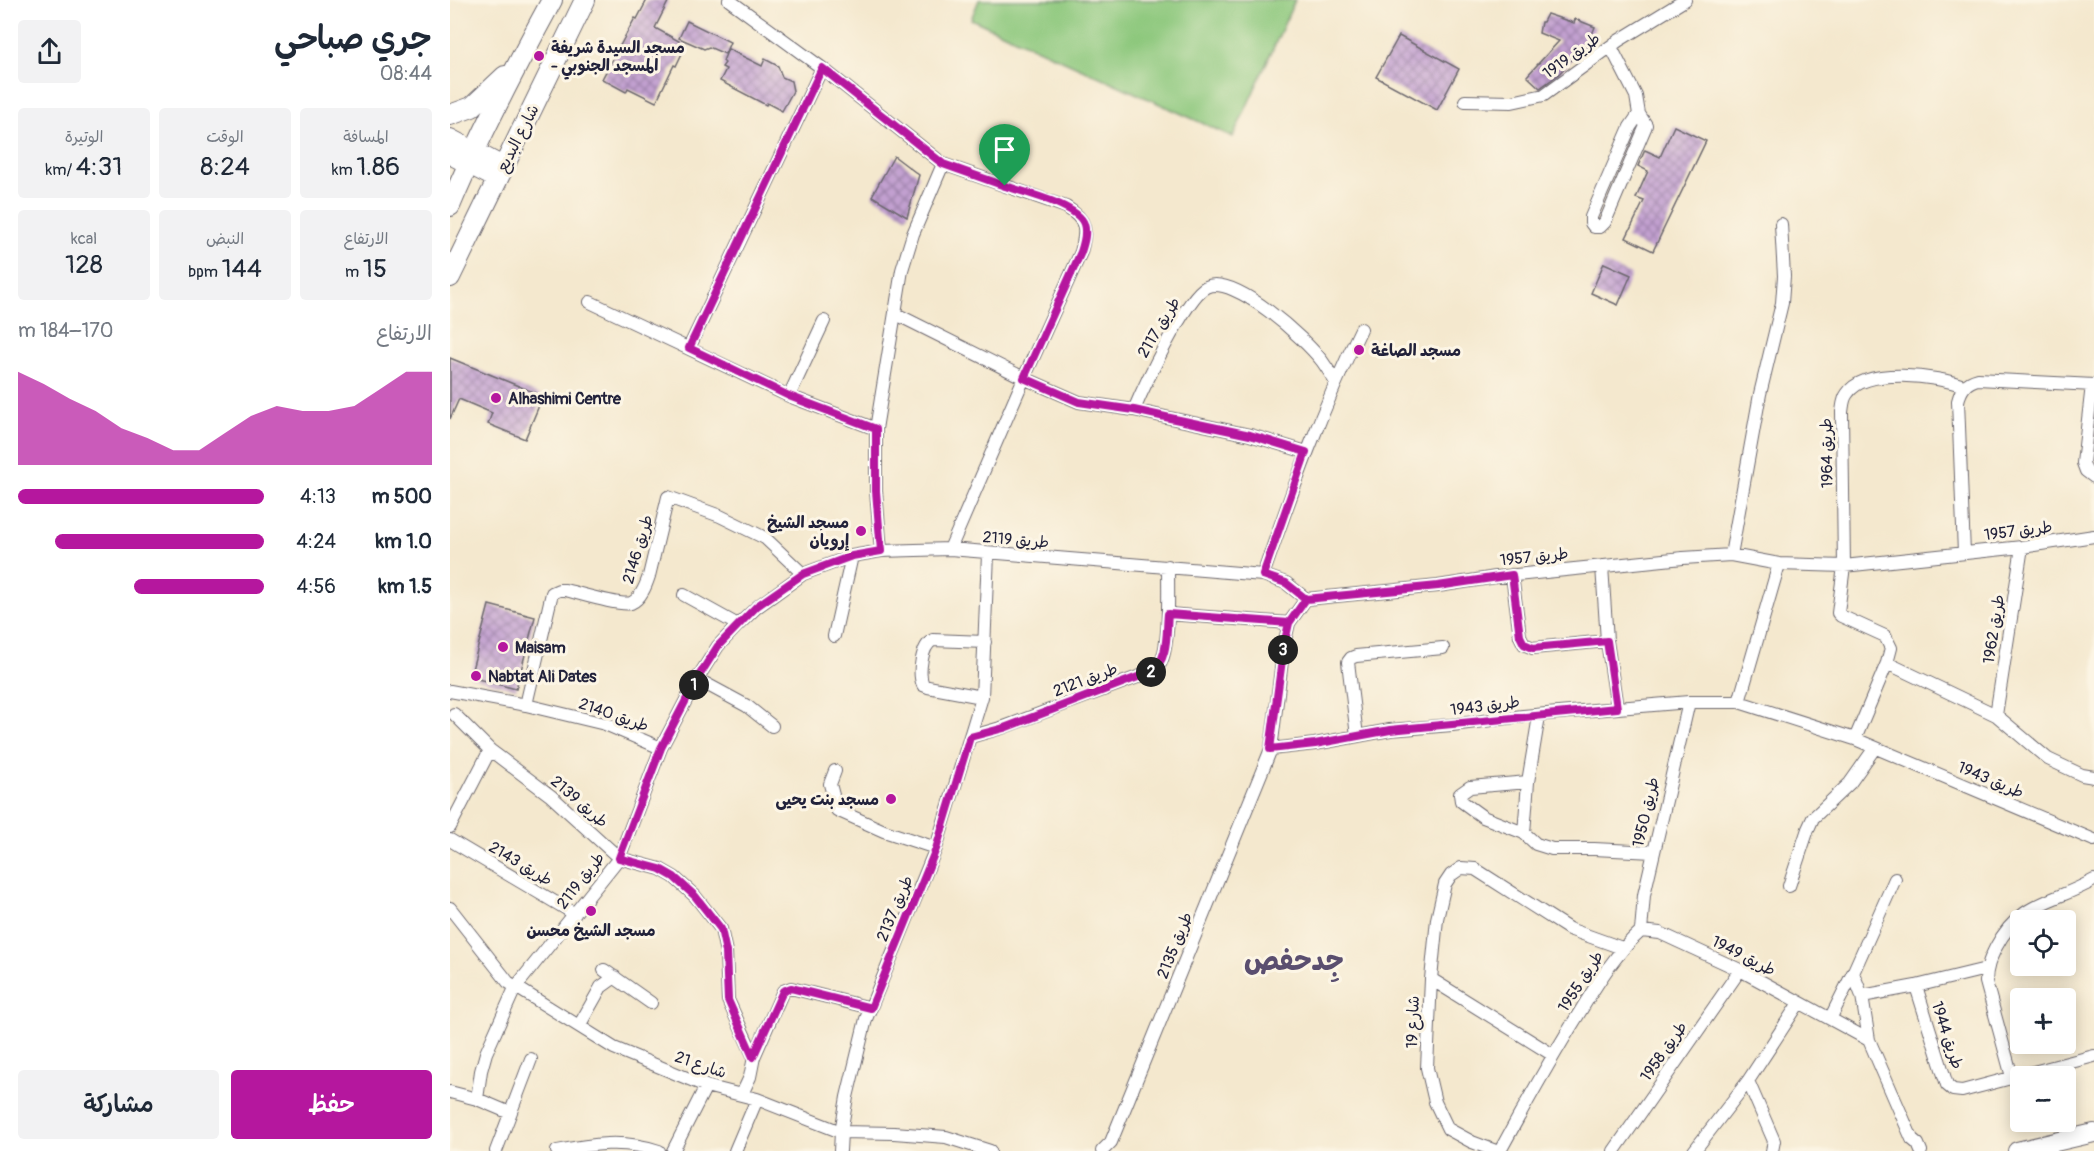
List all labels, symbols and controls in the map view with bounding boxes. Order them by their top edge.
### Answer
text: جري صباحي [274,18,432,59]
button: share [18,20,81,83]
street label: طريق 1919 [1539,28,1604,83]
place label: مسجد السيدة شريفة - المسجد الجنوبي [551,38,685,80]
marker: مسجد السيدة شريفة - المسجد الجنوبي [532,49,546,63]
text: 08:44 [380,61,432,86]
street label: شارع البديع [492,101,544,176]
pin [979,124,1030,186]
text: الوتيرة [65,127,103,147]
text: الوقت [206,127,244,147]
text: المسافة [343,127,389,147]
icon: arrive [988,133,1021,166]
text: 4:31 [76,151,122,183]
text: 8:24 [200,151,250,183]
text: 1.86 [356,151,400,183]
text: /km [46,160,76,180]
text: km [332,160,356,180]
text: kcal [71,229,97,249]
text: النبض [206,229,244,249]
text: الارتفاع [344,229,388,249]
text: 128 [65,249,103,281]
text: 144 [221,253,262,285]
text: 15 [363,253,387,285]
text: bpm [188,262,221,282]
text: m [345,262,363,282]
street label: طريق 2117 [1133,294,1185,361]
text: 170–184 m [18,318,113,343]
text: الارتفاع [376,321,432,346]
place label: مسجد الصاغة [1371,341,1461,361]
marker: مسجد الصاغة [1352,343,1366,357]
place label: Alhashimi Centre [508,389,622,409]
marker: Alhashimi Centre [489,391,503,405]
street label: طريق 1964 [1816,418,1838,488]
text: 4:13 [300,484,336,509]
text: 500 m [372,484,432,509]
street label: طريق 2146 [618,512,658,586]
place label: مسجد الشيخ إرويان [767,513,849,551]
street label: طريق 1957 [1983,517,2053,545]
marker: مسجد الشيخ إرويان [854,524,868,538]
street label: طريق 2119 [982,527,1050,553]
text: 4:24 [296,529,336,554]
text: 1.0 km [376,529,432,554]
street label: طريق 1957 [1499,543,1569,571]
text: 4:56 [297,574,336,599]
text: 1.5 km [379,574,432,599]
street label: طريق 1962 [1979,593,2009,665]
pin: 3 [1268,635,1298,665]
place label: Maisam [515,638,566,658]
marker: Maisam [496,640,510,654]
text: 3 [1279,640,1287,660]
pin: 2 [1136,657,1166,687]
street label: طريق 2121 [1050,659,1120,701]
text: 2 [1147,662,1155,682]
place label: Nabtat Ali Dates [488,667,597,687]
marker: Nabtat Ali Dates [469,669,483,683]
pin: 1 [679,670,709,700]
text: 1 [691,675,697,695]
street label: طريق 1943 [1449,692,1521,720]
street label: طريق 2140 [576,694,651,736]
street label: طريق 1943 [1955,757,2027,803]
street label: طريق 2139 [547,771,612,832]
street label: طريق 1950 [1628,775,1664,849]
place label: مسجد بنت يحيى [775,790,879,810]
marker: مسجد بنت يحيى [884,792,898,806]
street label: طريق 2143 [485,837,556,891]
street label: طريق 2119 [552,848,609,913]
street label: طريق 2137 [872,872,918,944]
marker: مسجد الشيخ محسن [584,904,598,918]
street label: طريق 2135 [1153,909,1197,982]
map controls [2010,910,2076,1132]
button: locate [2010,910,2076,976]
place label: مسجد الشيخ محسن [527,921,655,941]
street label: طريق 1949 [1708,931,1779,980]
district label: جِدحفص [1244,944,1344,982]
street label: طريق 1955 [1554,947,1608,1016]
button: + [2010,988,2076,1054]
street label: شارع 19 [1402,995,1425,1049]
street label: طريق 1944 [1927,999,1967,1072]
street label: طريق 1958 [1636,1018,1692,1085]
street label: شارع 21 [672,1047,729,1084]
button: − [2010,1066,2076,1132]
button: مشاركة [18,1070,219,1139]
button: حفظ [231,1070,432,1139]

